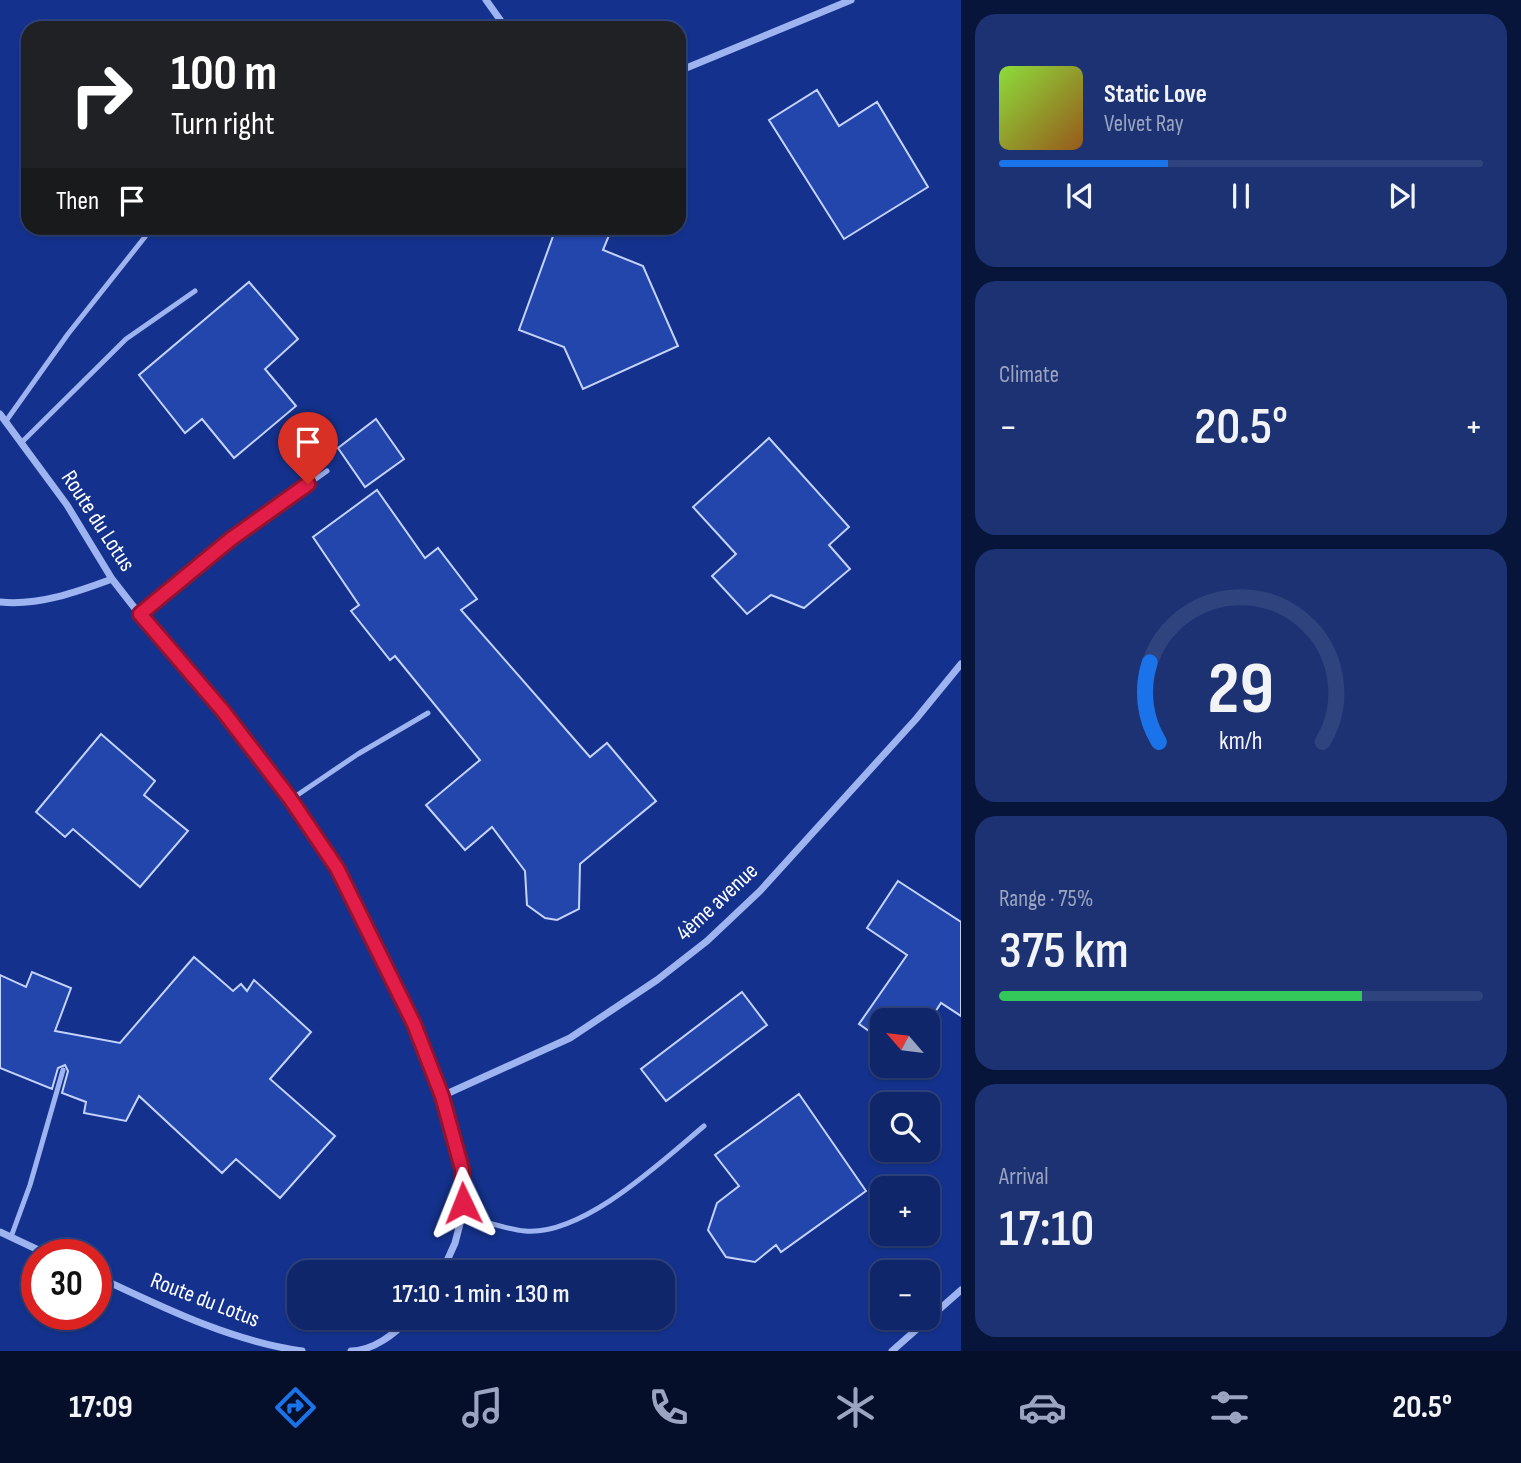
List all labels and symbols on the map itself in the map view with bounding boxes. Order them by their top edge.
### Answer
pin [278,412,338,484]
street label: Route du Lotus [55,465,141,577]
street label: 4ème avenue [670,857,764,947]
north arrow [870,1008,940,1078]
position arrow [426,1166,500,1240]
speed limit sign: 30 [21,1239,112,1330]
street label: Route du Lotus [146,1266,264,1334]

